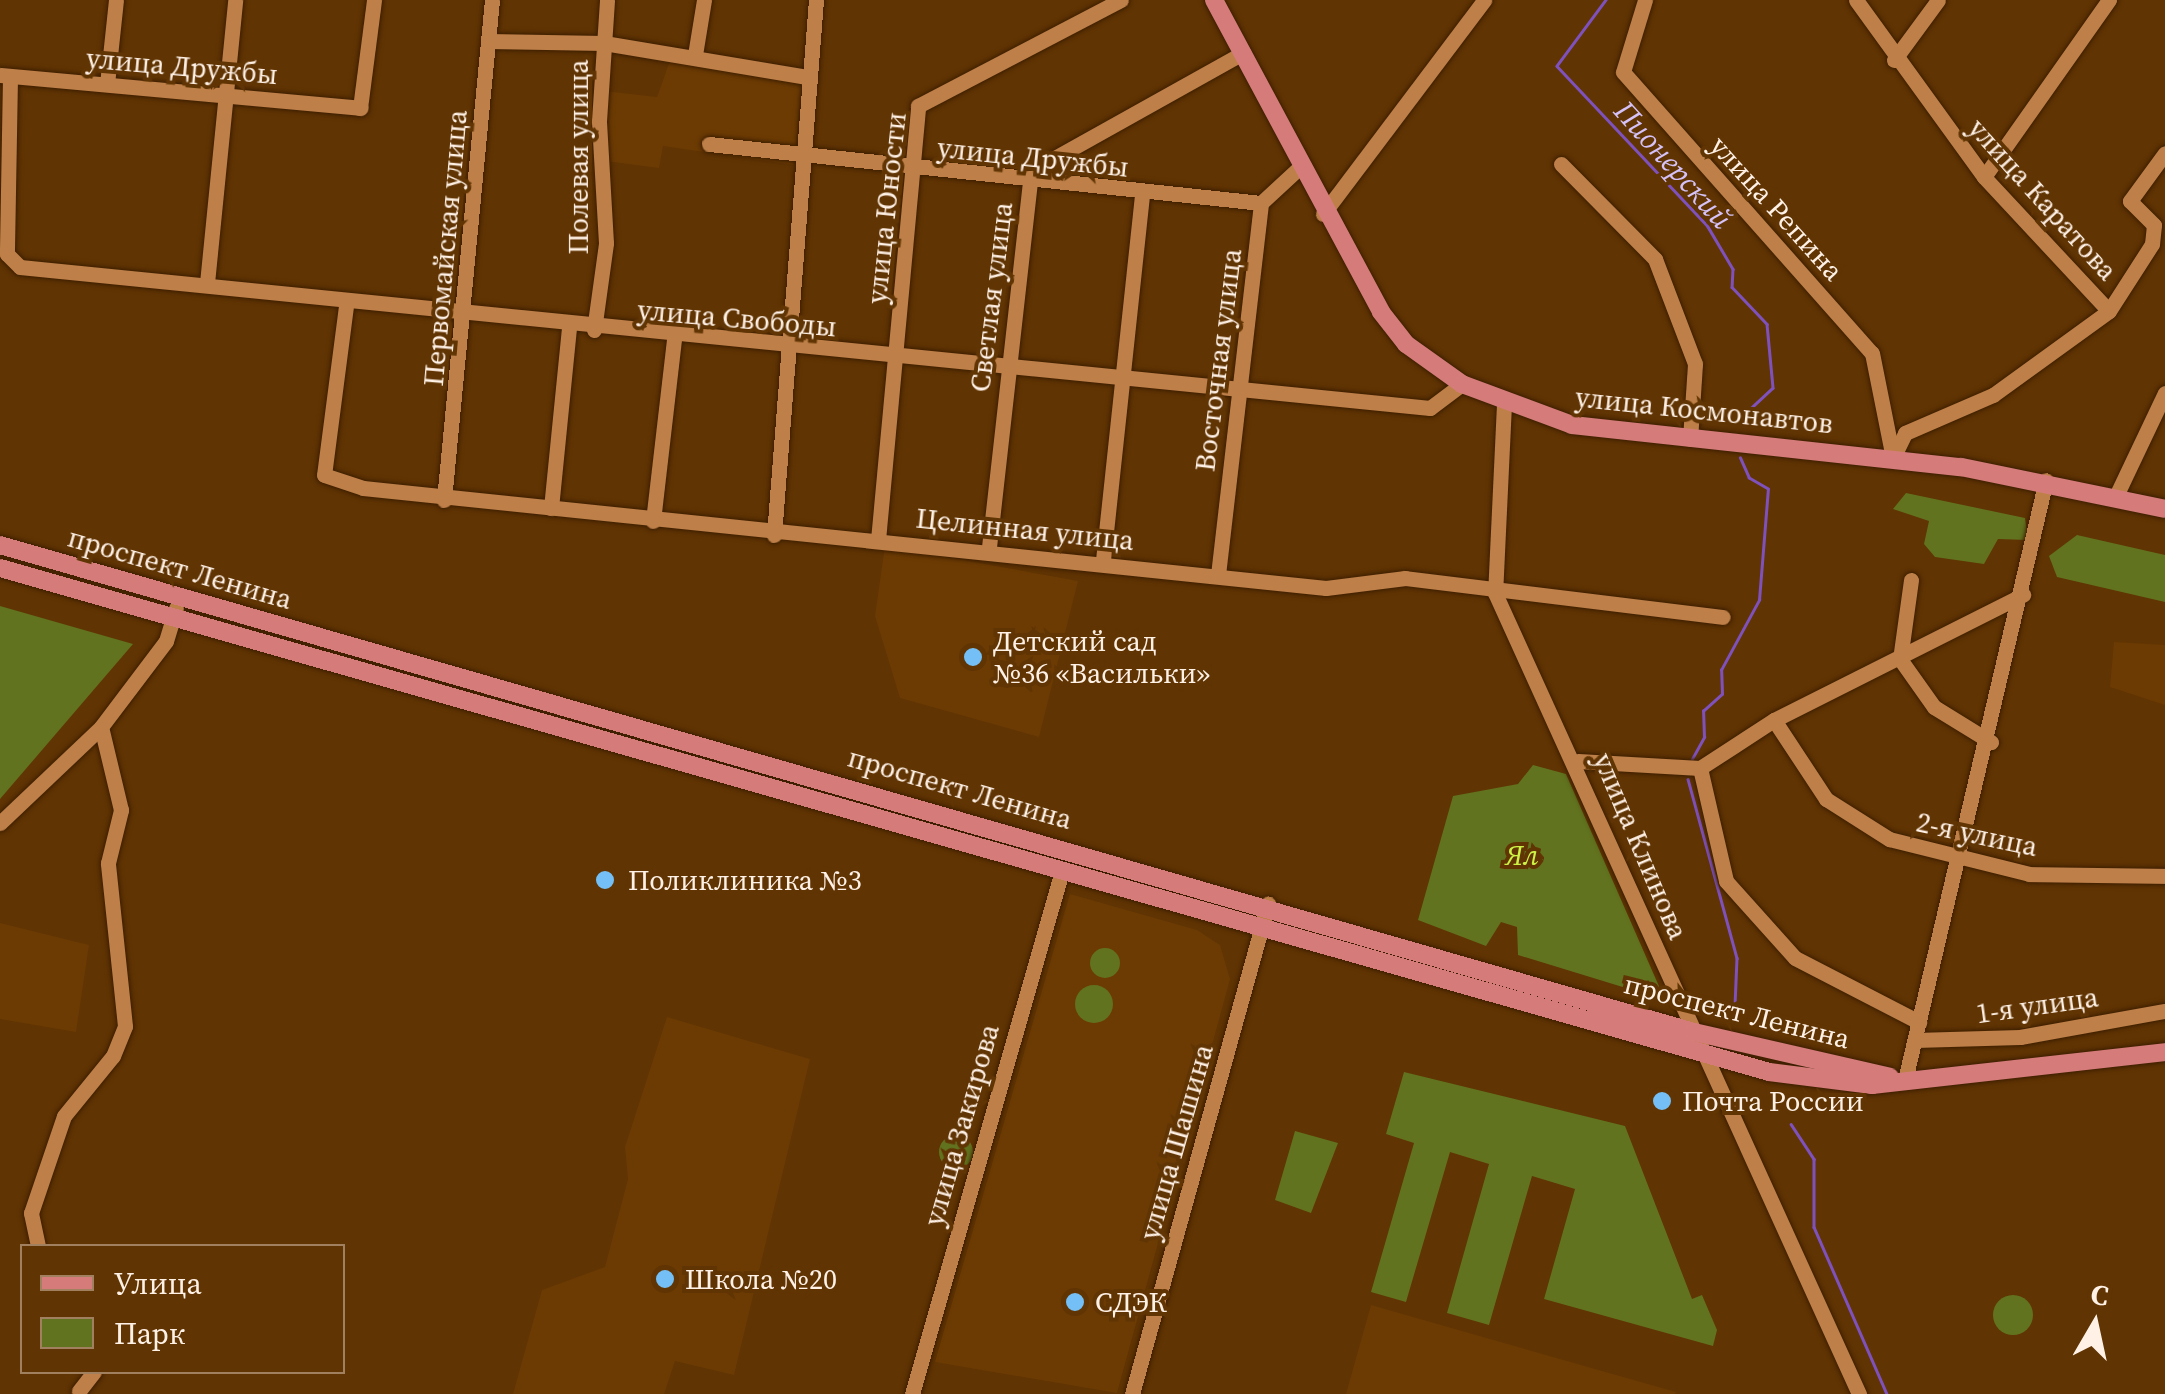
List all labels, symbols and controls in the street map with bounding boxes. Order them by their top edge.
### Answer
street label: улица Дружбы [85,41,279,91]
street label: Полевая улица [561,59,595,255]
water label: Пионерский [1606,94,1740,236]
street label: Первомайская улица [416,108,474,388]
street label: улица Юности [859,111,913,305]
street label: улица Каратова [1962,111,2124,287]
street label: улица Репина [1703,129,1851,287]
street label: улица Дружбы [936,130,1130,184]
street label: Светлая улица [963,200,1019,394]
street label: Восточная улица [1188,247,1248,473]
street label: улица Свободы [636,293,838,343]
street label: улица Космонавтов [1574,380,1834,440]
street label: Целинная улица [914,501,1136,557]
street label: проспект Ленина [64,520,296,616]
place label: Детский сад №36 «Васильки» [993,624,1210,690]
marker: Детский сад №36 «Васильки» [962,646,984,668]
street label: проспект Ленина [844,740,1076,836]
street label: улица Клинова [1587,748,1695,944]
street label: 2-я улица [1913,805,2041,863]
park label: Ял [1506,838,1538,872]
place label: Поликлиника №3 [628,863,862,897]
marker: Поликлиника №3 [592,867,618,893]
street label: проспект Ленина [1621,967,1853,1055]
street label: 1-я улица [1974,980,2100,1030]
street label: улица Закирова [916,1020,1006,1230]
street label: улица Шашина [1132,1040,1220,1244]
place label: Почта России [1682,1084,1864,1118]
marker: Почта России [1651,1090,1673,1112]
legend [20,1244,345,1374]
place label: Школа №20 [685,1262,837,1296]
text: Улица [114,1263,202,1304]
marker: Школа №20 [654,1268,676,1290]
north arrow [2045,1274,2145,1374]
text: С [2088,1274,2111,1314]
place label: СДЭК [1095,1285,1167,1319]
marker: СДЭК [1064,1291,1086,1313]
text: Парк [114,1313,185,1354]

